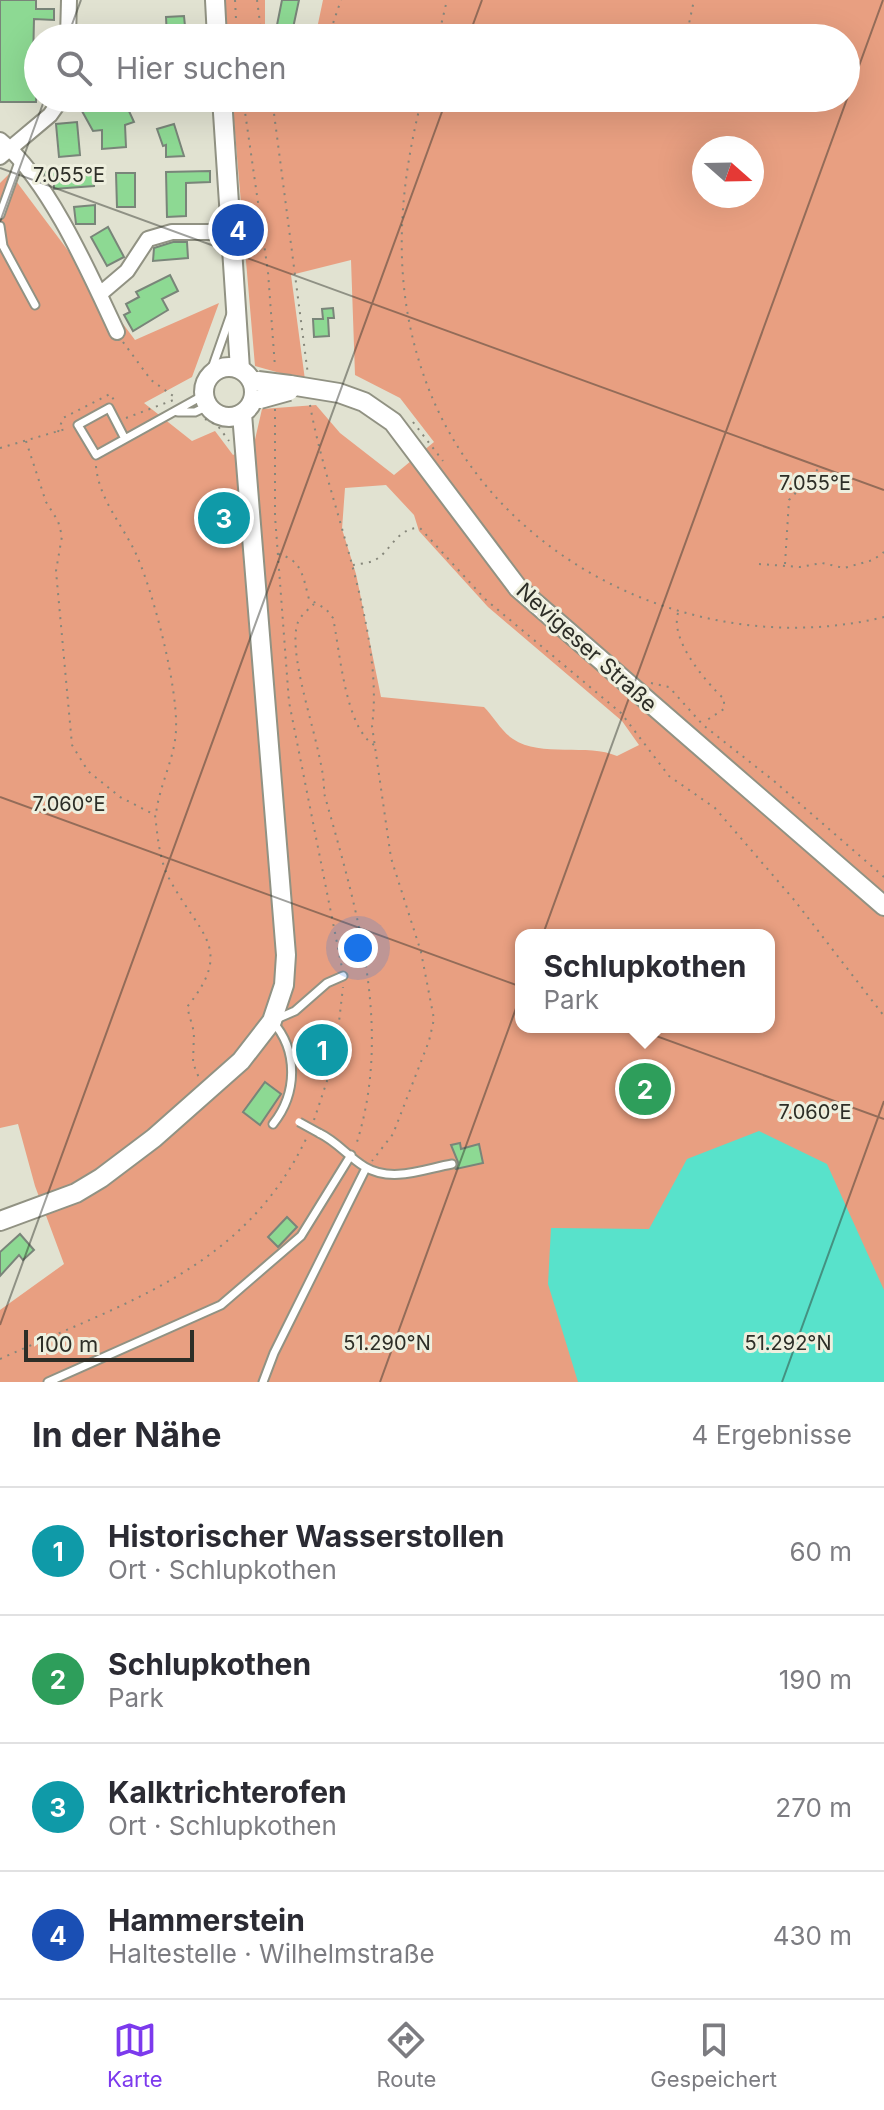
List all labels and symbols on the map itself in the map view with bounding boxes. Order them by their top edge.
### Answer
north arrow [692,136,764,208]
text: 7.055°E [33,163,105,187]
pin: 4 [212,200,264,260]
text: 7.055°E [779,471,851,495]
pin: 3 [198,488,250,548]
street label: Nevigeser Straße [511,577,663,717]
text: 7.060°E [33,792,105,816]
your location [338,928,378,968]
pin: 1 [296,1020,348,1080]
pin: 2 [619,1059,671,1119]
text: 7.060°E [779,1100,851,1124]
scale bar [24,1326,194,1362]
text: 51.290°N [343,1331,431,1355]
text: 51.292°N [744,1331,832,1355]

